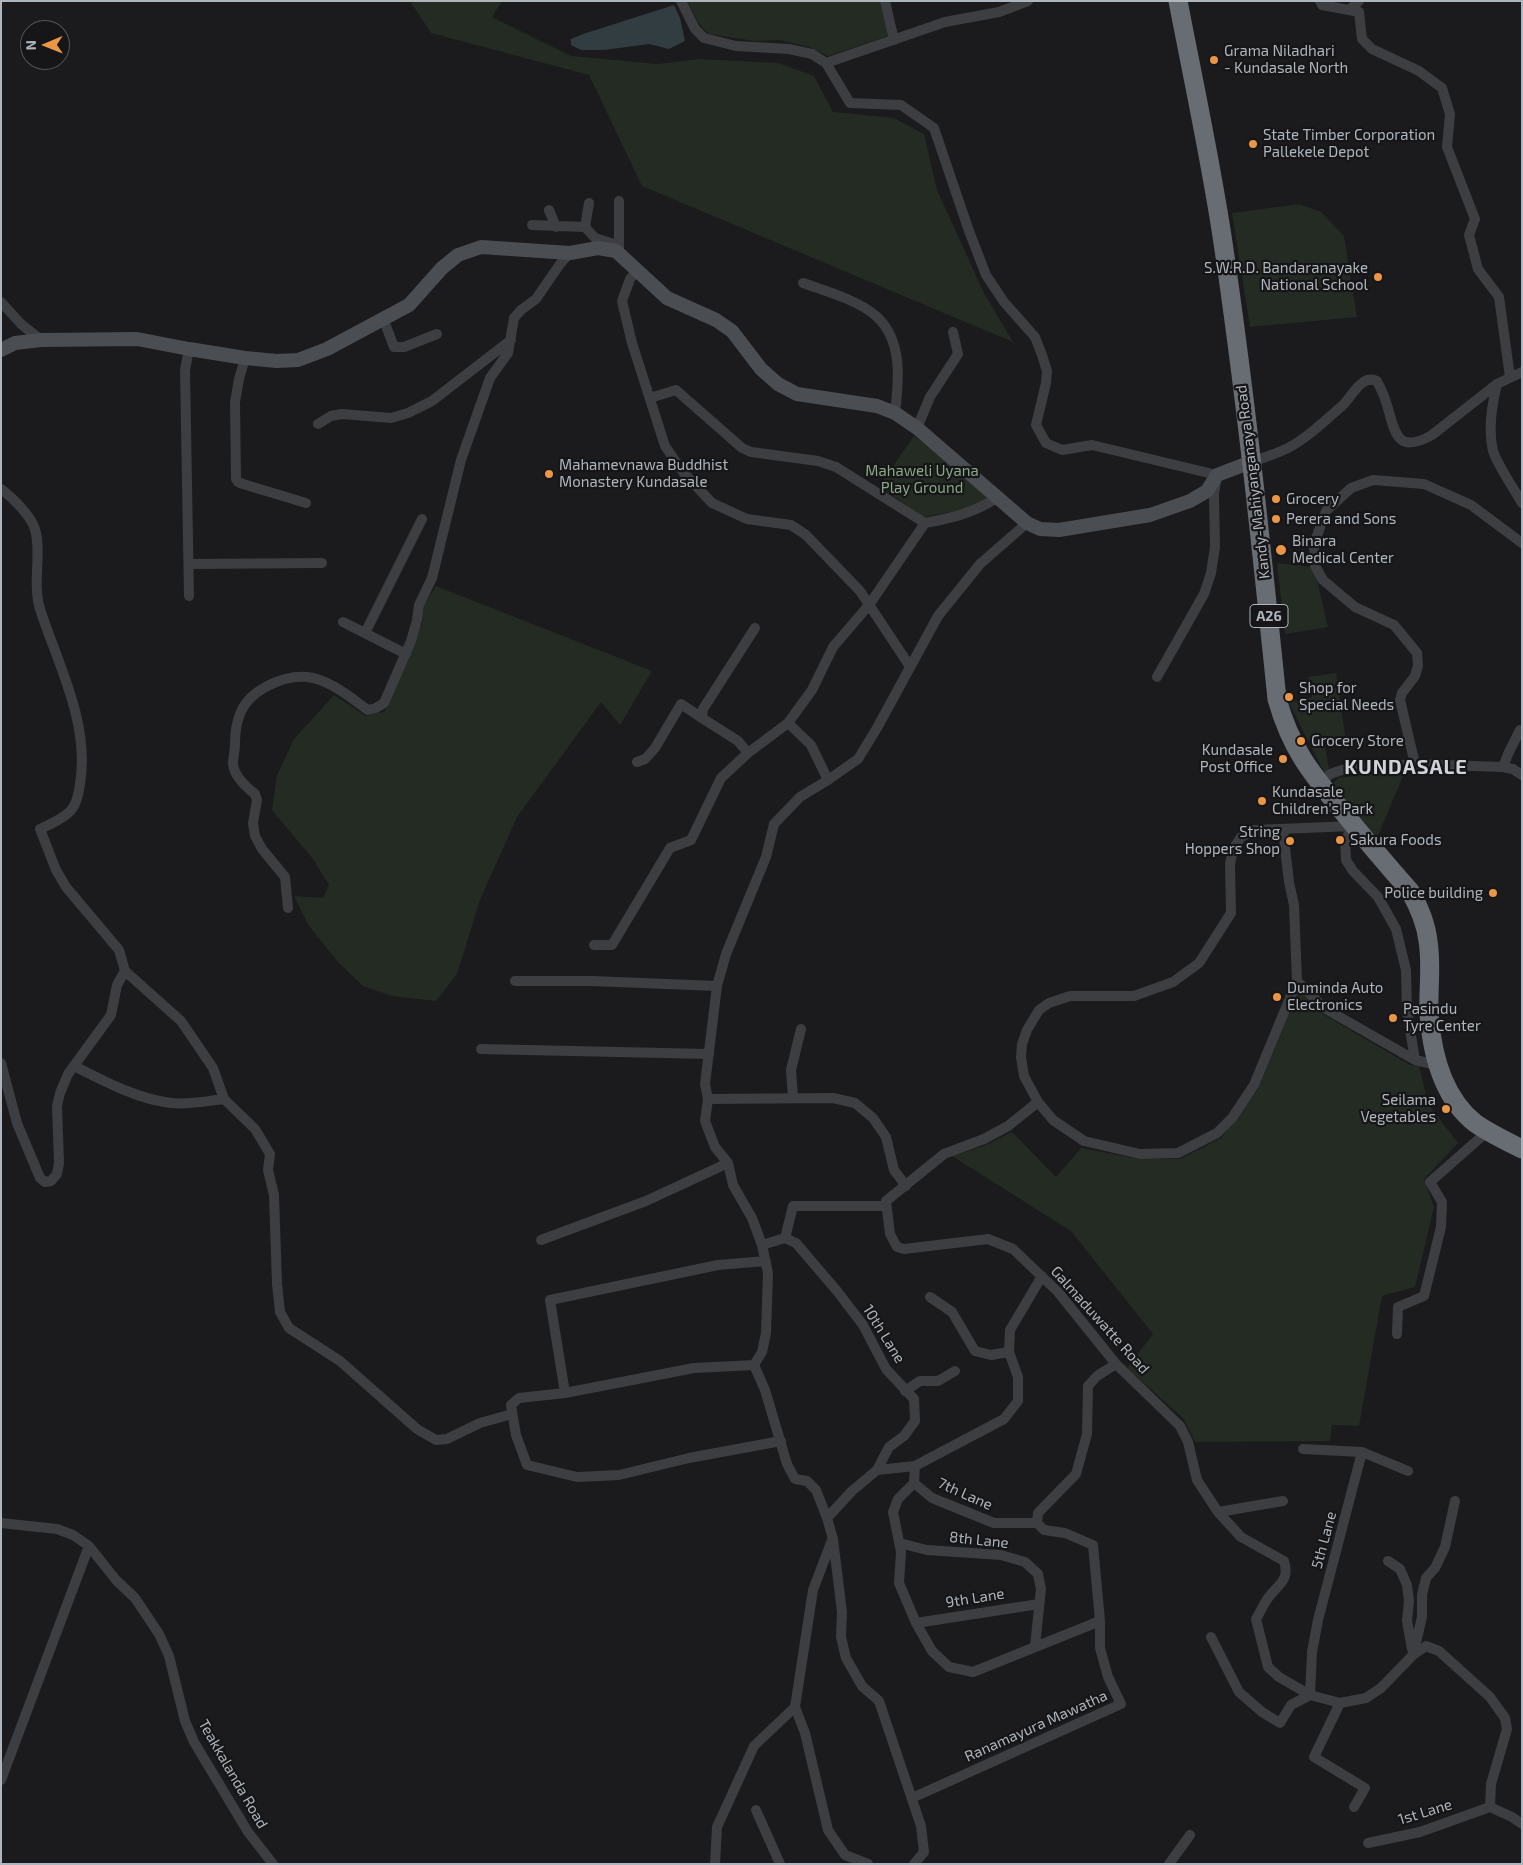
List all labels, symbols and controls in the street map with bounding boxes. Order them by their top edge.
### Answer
north arrow [20,20,70,70]
text: N [22,40,39,50]
place label: Grama Niladhari - Kundasale North [1224,42,1348,77]
marker: Grama Niladhari - Kundasale North [1208,54,1220,66]
place label: State Timber Corporation Pallekele Depot [1263,126,1435,161]
marker: State Timber Corporation Pallekele Depot [1247,138,1259,150]
place label: S.W.R.D. Bandaranayake National School [1204,259,1368,294]
marker: S.W.R.D. Bandaranayake National School [1372,271,1384,283]
street label: Kandy-Mahiyanganaya Road [1232,384,1274,580]
place label: Mahamevnawa Buddhist Monastery Kundasale [559,456,728,491]
park label: Mahaweli Uyana Play Ground [865,462,979,497]
marker: Mahamevnawa Buddhist Monastery Kundasale [543,468,555,480]
place label: Grocery [1286,490,1339,508]
marker: Grocery [1270,493,1282,505]
place label: Perera and Sons [1286,510,1396,528]
marker: Perera and Sons [1270,513,1282,525]
place label: Binara Medical Center [1292,532,1394,567]
marker: Binara Medical Center [1274,543,1288,557]
road number: A26 [1250,604,1288,628]
place label: Shop for Special Needs [1299,679,1394,714]
marker: Shop for Special Needs [1283,691,1295,703]
place label: Grocery Store [1311,732,1404,750]
marker: Grocery Store [1295,735,1307,747]
place label: Kundasale Post Office [1200,741,1273,776]
marker: Kundasale Post Office [1277,753,1289,765]
district label: KUNDASALE [1343,755,1469,779]
place label: Kundasale Children's Park [1272,783,1373,818]
marker: Kundasale Children's Park [1256,795,1268,807]
place label: String Hoppers Shop [1185,823,1280,858]
place label: Sakura Foods [1350,831,1442,849]
marker: Sakura Foods [1334,834,1346,846]
marker: String Hoppers Shop [1284,835,1296,847]
place label: Police building [1384,884,1483,902]
marker: Police building [1487,887,1499,899]
place label: Duminda Auto Electronics [1287,979,1383,1014]
marker: Duminda Auto Electronics [1271,991,1283,1003]
place label: Pasindu Tyre Center [1403,1000,1481,1035]
marker: Pasindu Tyre Center [1387,1012,1399,1024]
place label: Seilama Vegetables [1360,1091,1436,1126]
marker: Seilama Vegetables [1440,1103,1452,1115]
street label: Galmaduwatte Road [1047,1262,1153,1378]
street label: 10th Lane [859,1301,909,1367]
street label: 7th Lane [935,1474,995,1514]
street label: 5th Lane [1308,1509,1340,1571]
street label: 8th Lane [948,1528,1010,1552]
street label: 9th Lane [944,1584,1006,1612]
street label: Ranamayura Mawatha [962,1686,1110,1766]
street label: Teakkalanda Road [194,1716,272,1832]
street label: 1st Lane [1396,1795,1454,1829]

